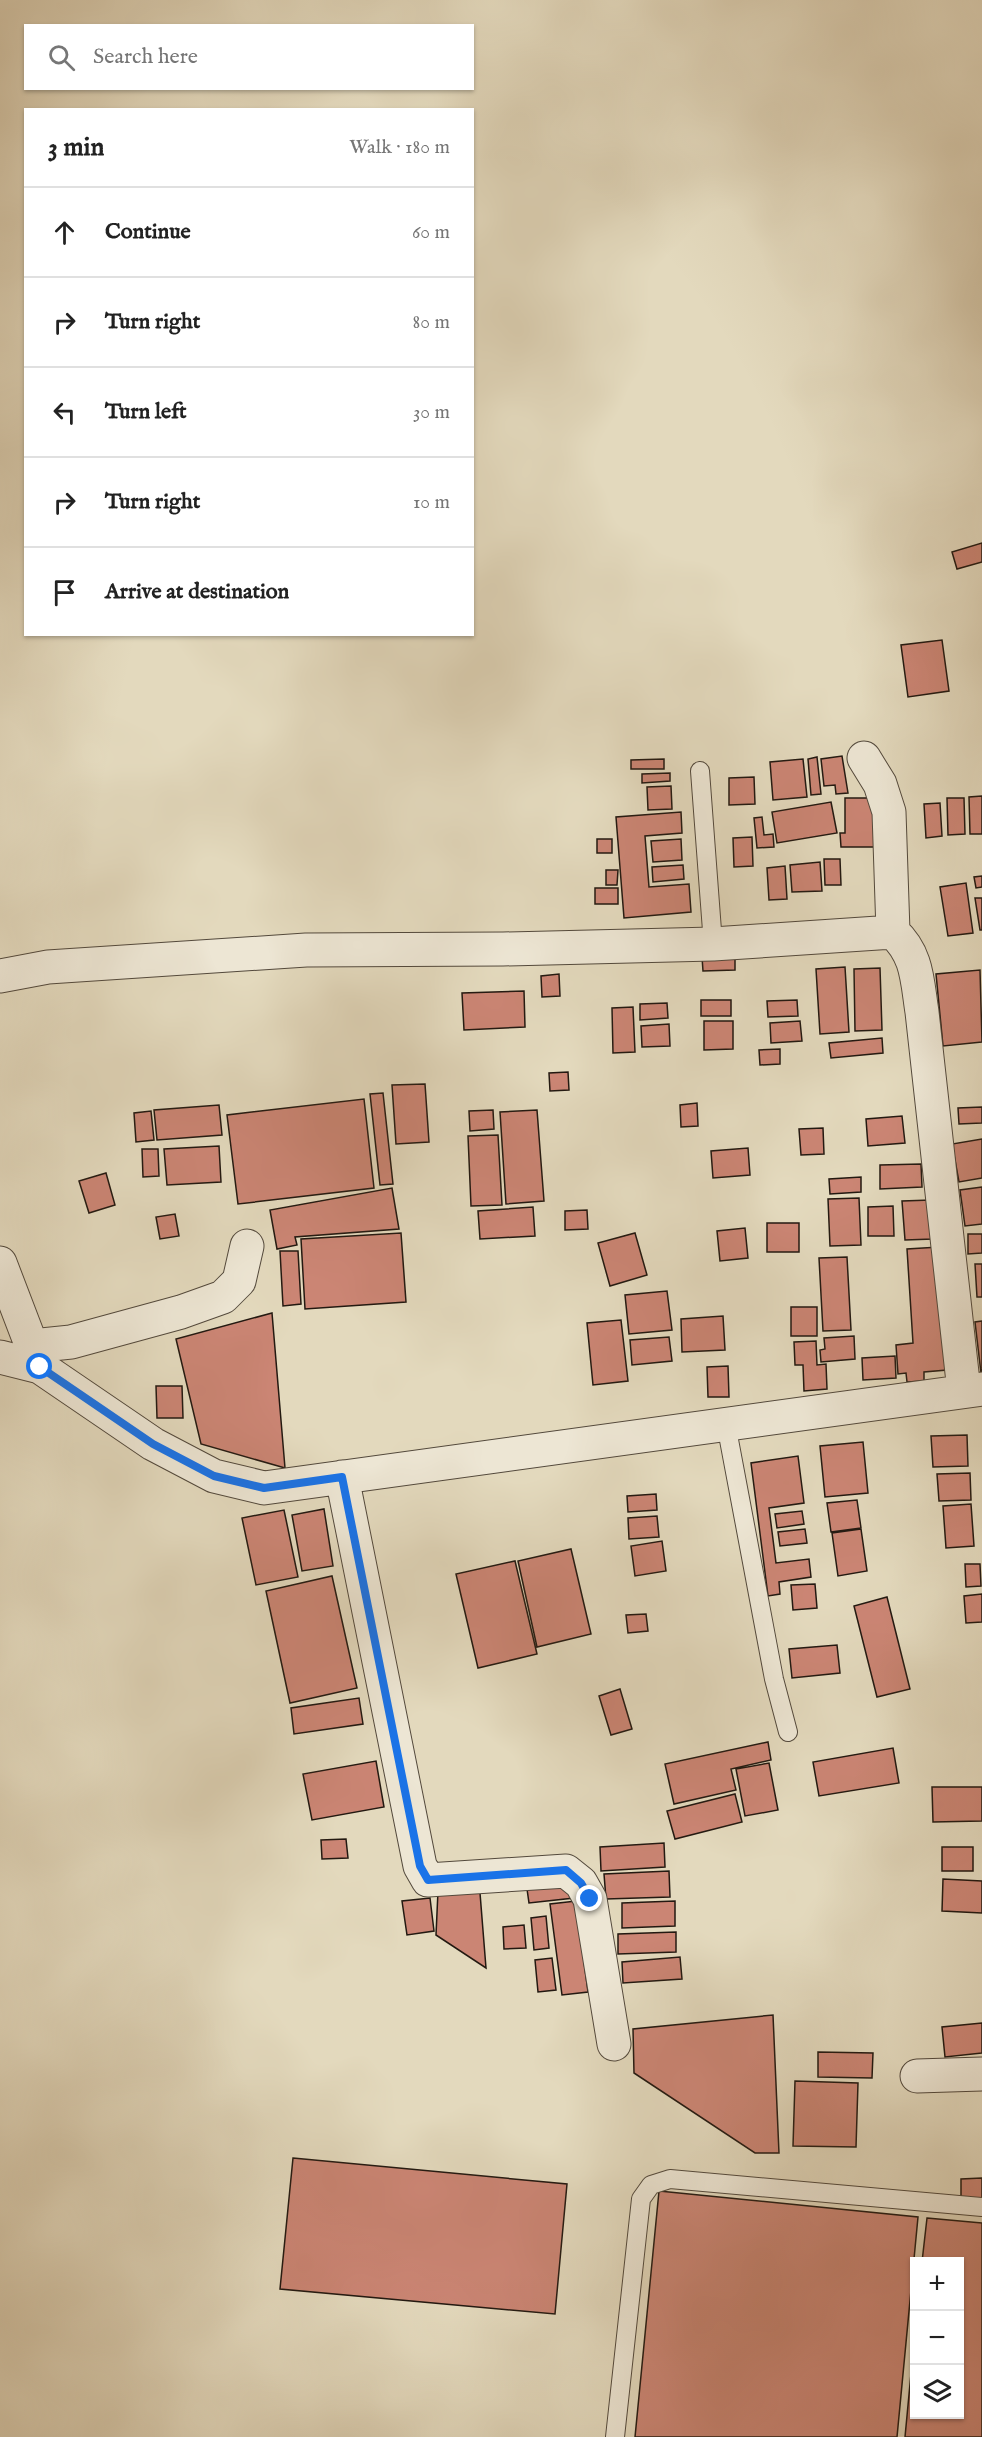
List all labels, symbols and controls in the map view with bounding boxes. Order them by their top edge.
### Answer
search box [24,24,474,90]
icon: search [45,41,78,74]
text: Search here [93,43,198,71]
text: 3 min [48,131,104,164]
text: Walk · 180 m [349,135,450,160]
icon: ahead [48,216,81,249]
text: Continue [105,218,191,246]
text: 60 m [412,220,450,245]
icon: right [48,306,81,339]
text: Turn right [105,308,200,336]
text: 80 m [413,310,450,335]
icon: left [48,396,81,429]
text: Turn left [105,398,187,426]
text: 30 m [413,400,450,425]
icon: right [48,486,81,519]
text: Turn right [105,488,200,516]
text: 10 m [413,490,450,515]
icon: arrive [48,576,81,609]
text: Arrive at destination [105,578,289,606]
route start [26,1353,52,1379]
route end [576,1885,602,1911]
map controls [910,2257,964,2419]
button: + [910,2257,964,2311]
button: − [910,2311,964,2365]
button: layers [910,2365,964,2419]

